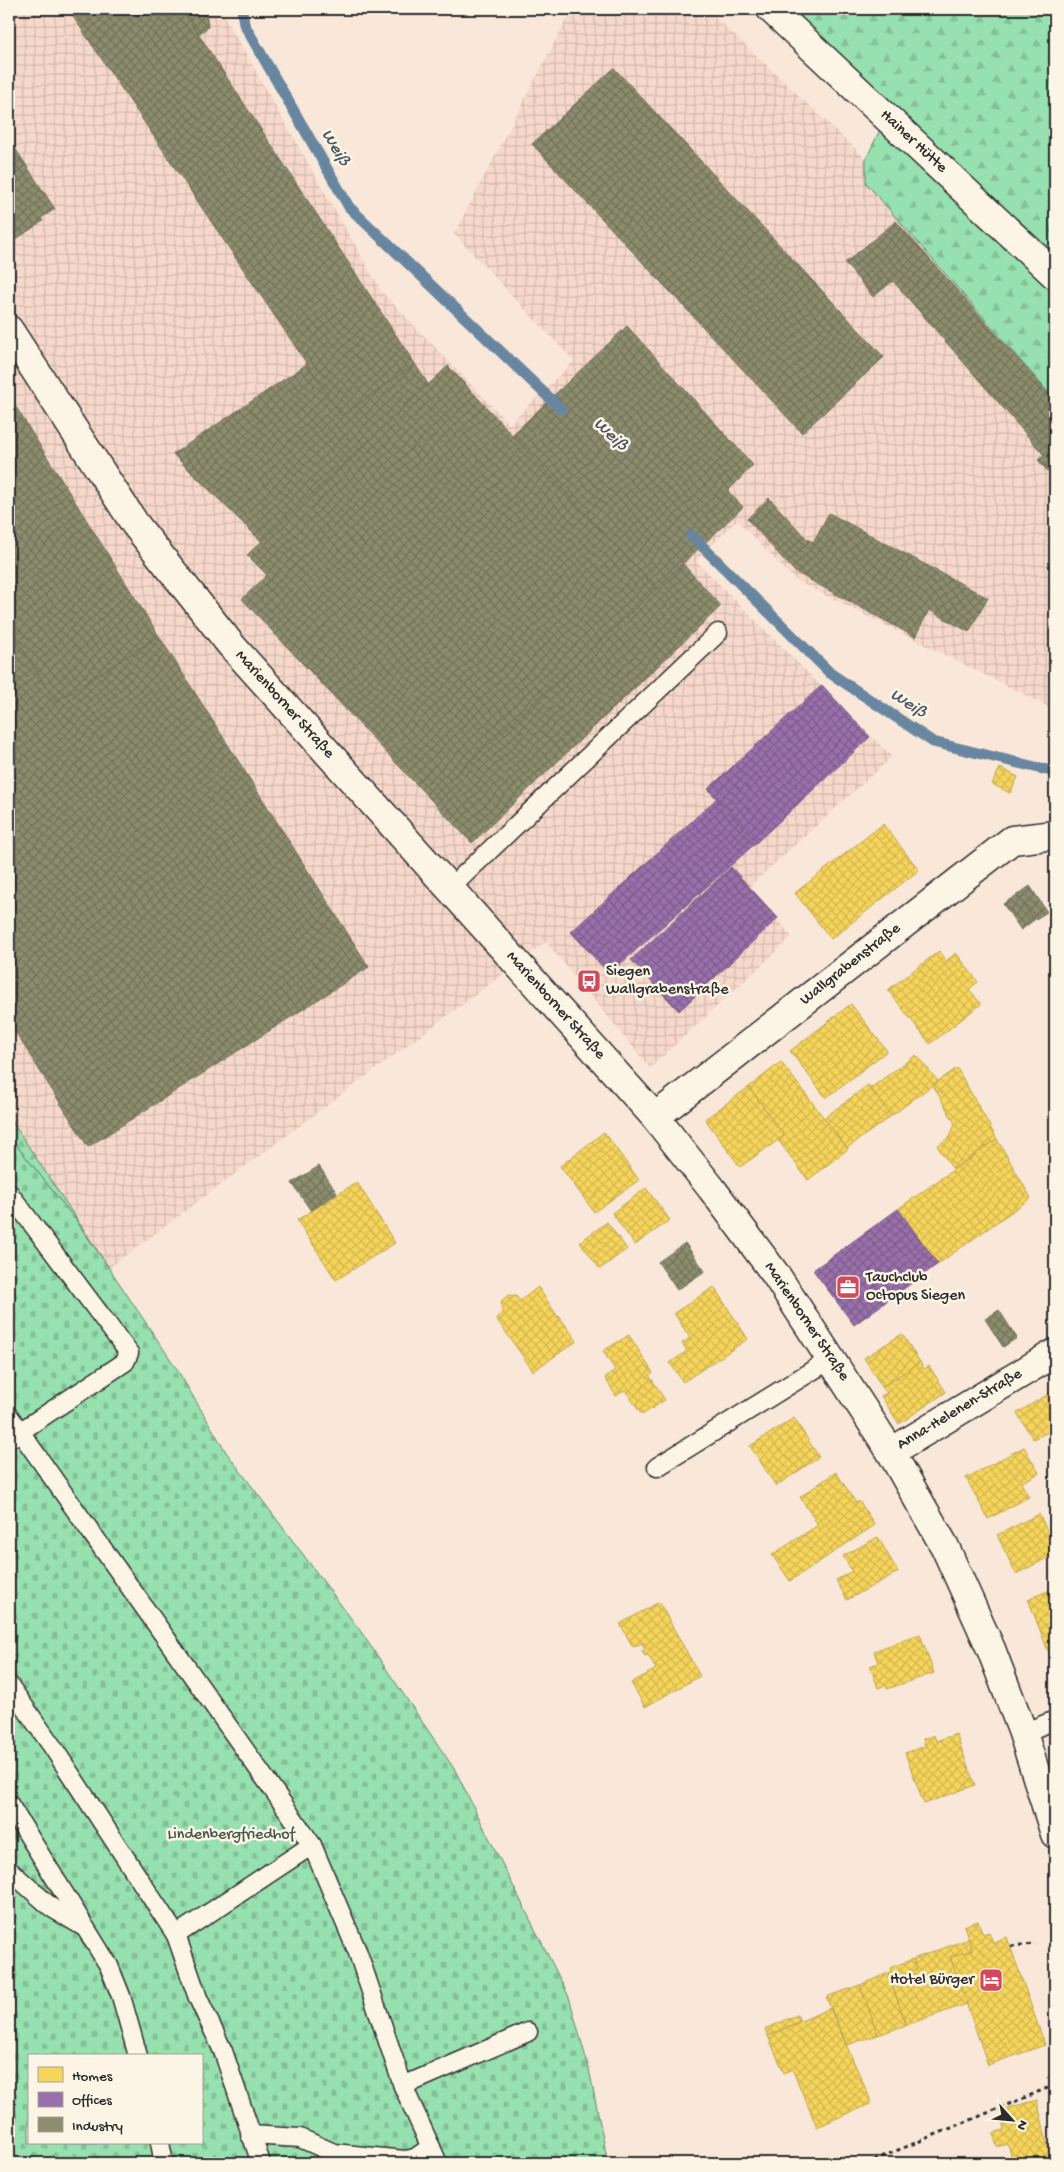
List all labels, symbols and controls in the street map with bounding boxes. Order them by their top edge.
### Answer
street label: Hainer Hütte [876,106,951,178]
water label: Weiß [316,126,354,171]
water label: Weiß [589,414,632,457]
street label: Marienborner Straße [230,647,338,764]
water label: Weiß [886,684,931,724]
street label: Wallgrabenstraße [797,919,906,1010]
street label: Marienborner Straße [501,948,609,1065]
place label: Siegen Wallgrabenstraße [606,963,729,1000]
bus stop icon: Siegen Wallgrabenstraße [576,968,602,994]
street label: Marienborner Straße [759,1259,853,1386]
place label: Tauchclub Octopus Siegen [865,1269,965,1306]
office icon: Tauchclub Octopus Siegen [835,1274,861,1300]
street label: Anna-Helenen-Straße [894,1365,1027,1455]
park label: Lindenbergfriedhof [167,1826,296,1845]
hotel icon: Hotel Bürger [978,1967,1004,1993]
place label: Hotel Bürger [890,1971,975,1990]
legend [28,2054,202,2144]
text: Homes [72,2068,113,2086]
text: Offices [72,2092,112,2110]
north arrow [986,2094,1036,2144]
text: N [1012,2117,1031,2133]
text: Industry [72,2118,124,2136]

